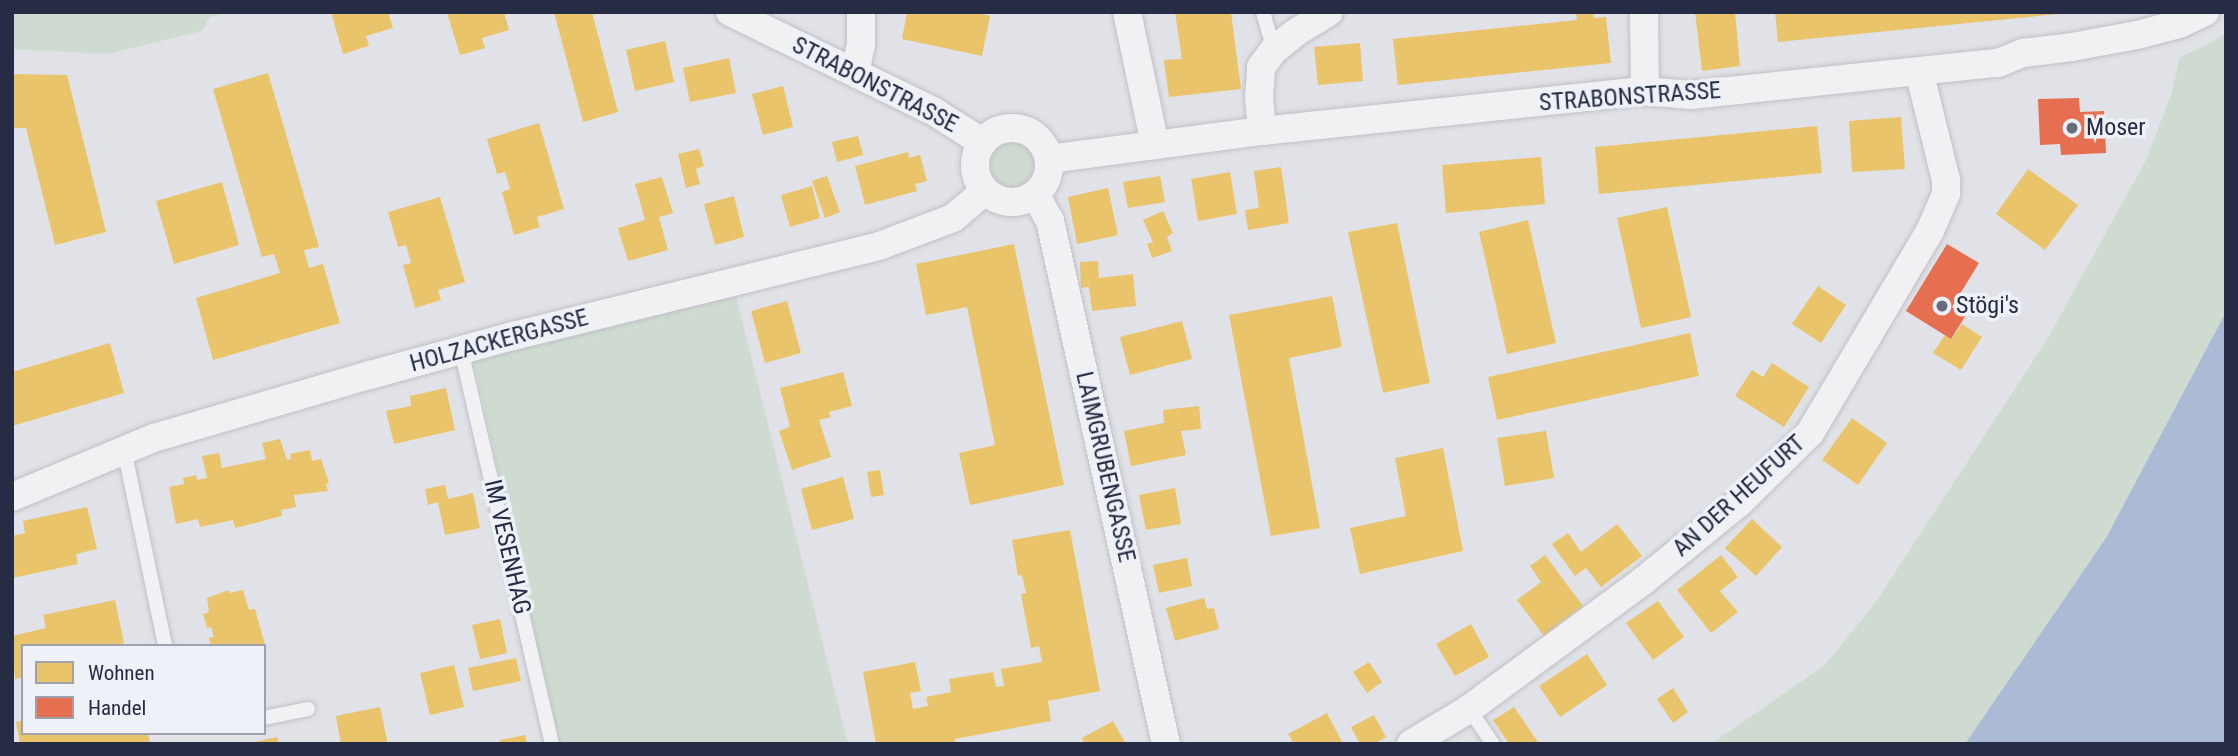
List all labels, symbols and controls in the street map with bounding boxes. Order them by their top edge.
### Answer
street label: STRABONSTRASSE [787,31,963,139]
street label: STRABONSTRASSE [1538,76,1722,118]
place label: Moser [2086,114,2146,142]
marker: Moser [2064,120,2080,136]
place label: Stögi's [1956,292,2019,320]
marker: Stögi's [1934,298,1950,314]
street label: HOLZACKERGASSE [407,303,591,379]
street label: LAIMGRUBENGASSE [1069,369,1141,565]
street label: AN DER HEUFURT [1667,429,1811,563]
street label: IM VESENHAG [478,477,536,617]
legend [21,644,266,735]
text: Wohnen [88,661,155,685]
text: Handel [88,696,146,720]

